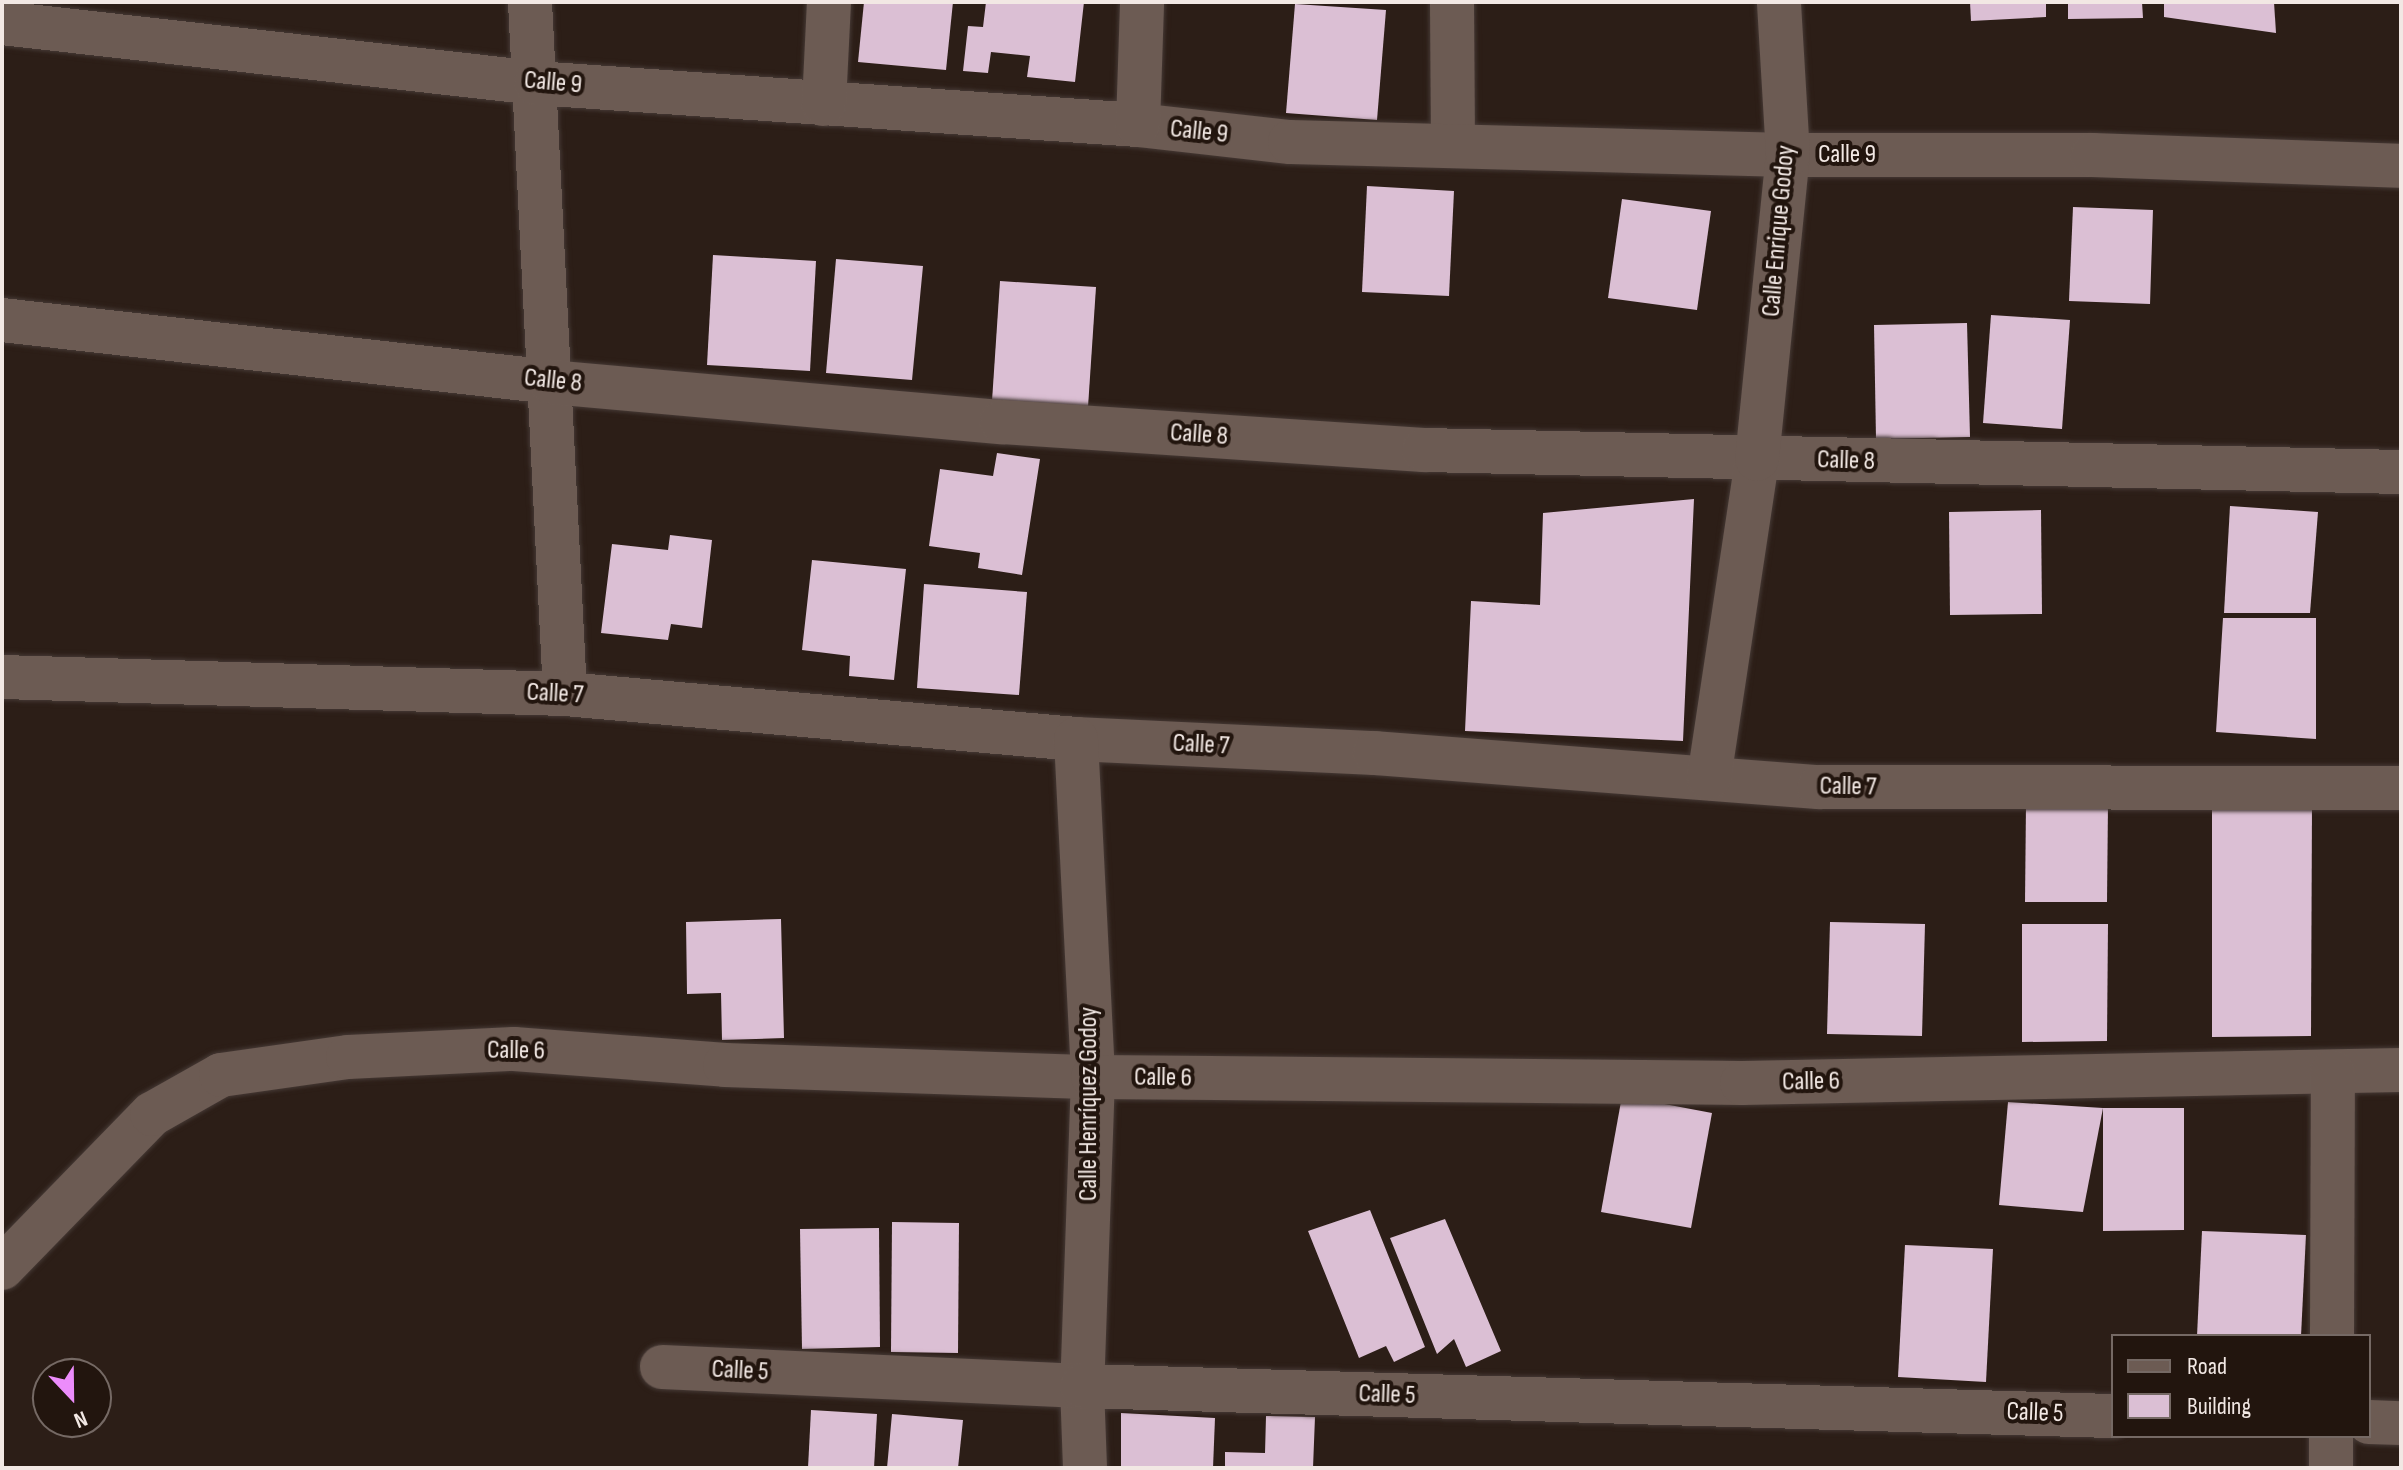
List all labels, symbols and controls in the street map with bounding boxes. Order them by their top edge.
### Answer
street label: Calle 9 [523,65,583,101]
street label: Calle 9 [1169,113,1229,151]
street label: Calle 9 [1818,139,1876,171]
street label: Calle Enrique Godoy [1756,144,1802,318]
street label: Calle 8 [523,362,583,400]
street label: Calle 8 [1169,417,1229,453]
street label: Calle 8 [1817,444,1875,478]
street label: Calle 7 [526,677,584,711]
street label: Calle 7 [1172,728,1230,762]
street label: Calle 7 [1819,771,1877,803]
street label: Calle Henríquez Godoy [1073,1007,1105,1201]
street label: Calle 6 [487,1035,545,1067]
street label: Calle 6 [1134,1062,1192,1094]
street label: Calle 6 [1782,1066,1840,1098]
legend [2111,1334,2371,1438]
text: Road [2187,1352,2227,1381]
street label: Calle 5 [711,1354,769,1388]
north arrow [32,1358,112,1438]
street label: Calle 5 [1358,1378,1416,1412]
text: Building [2187,1392,2251,1421]
street label: Calle 5 [2006,1396,2064,1430]
text: N [70,1404,91,1434]

